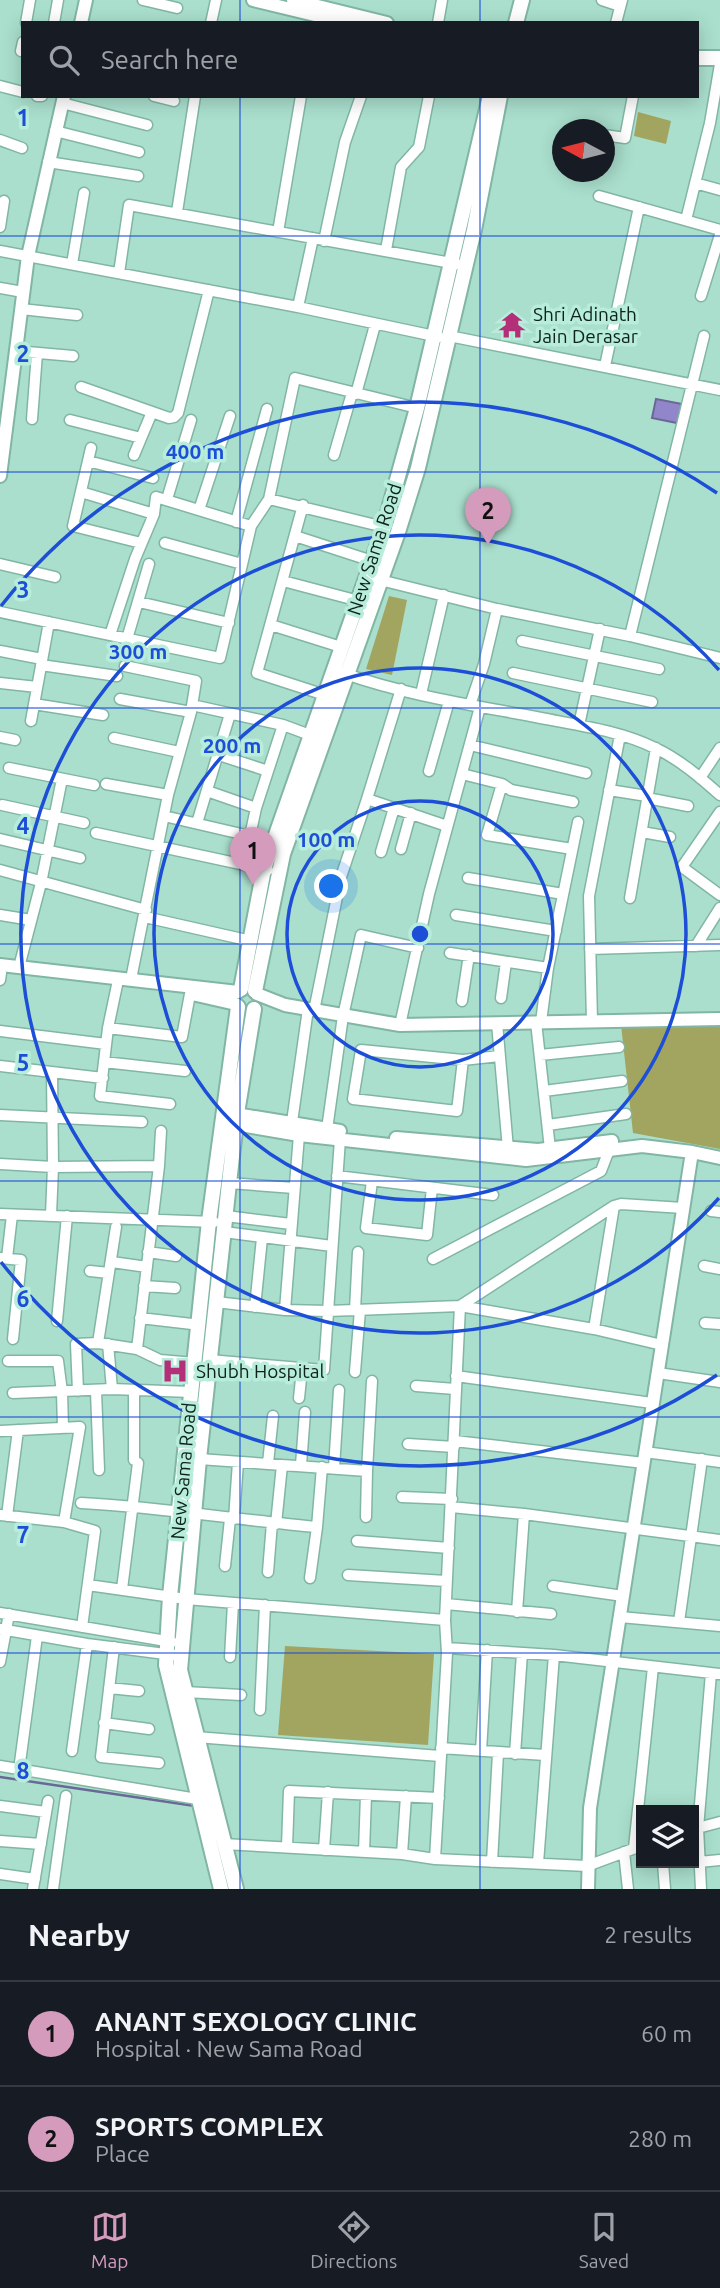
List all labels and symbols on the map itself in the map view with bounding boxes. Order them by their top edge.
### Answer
text: 1 [17,105,29,130]
north arrow [552,119,615,182]
place label: Shri Adinath Jain Derasar [533,303,638,347]
temple icon: Shri Adinath Jain Derasar [497,310,527,340]
text: 2 [17,341,29,366]
text: 400 m [166,439,224,463]
street label: New Sama Road [342,480,406,618]
pin: 2 [465,487,511,545]
text: 3 [17,577,29,602]
text: 300 m [109,639,167,663]
text: 200 m [203,733,261,757]
text: 4 [17,813,30,838]
pin: 1 [230,827,276,885]
text: 100 m [297,827,355,851]
your location [314,869,348,903]
centre of rings [408,922,432,946]
text: 5 [17,1050,29,1075]
text: 6 [17,1286,30,1311]
hospital icon: Shubh Hospital [160,1356,190,1386]
place label: Shubh Hospital [196,1360,325,1382]
street label: New Sama Road [166,1402,200,1540]
text: 7 [17,1522,29,1547]
text: 8 [17,1758,29,1783]

